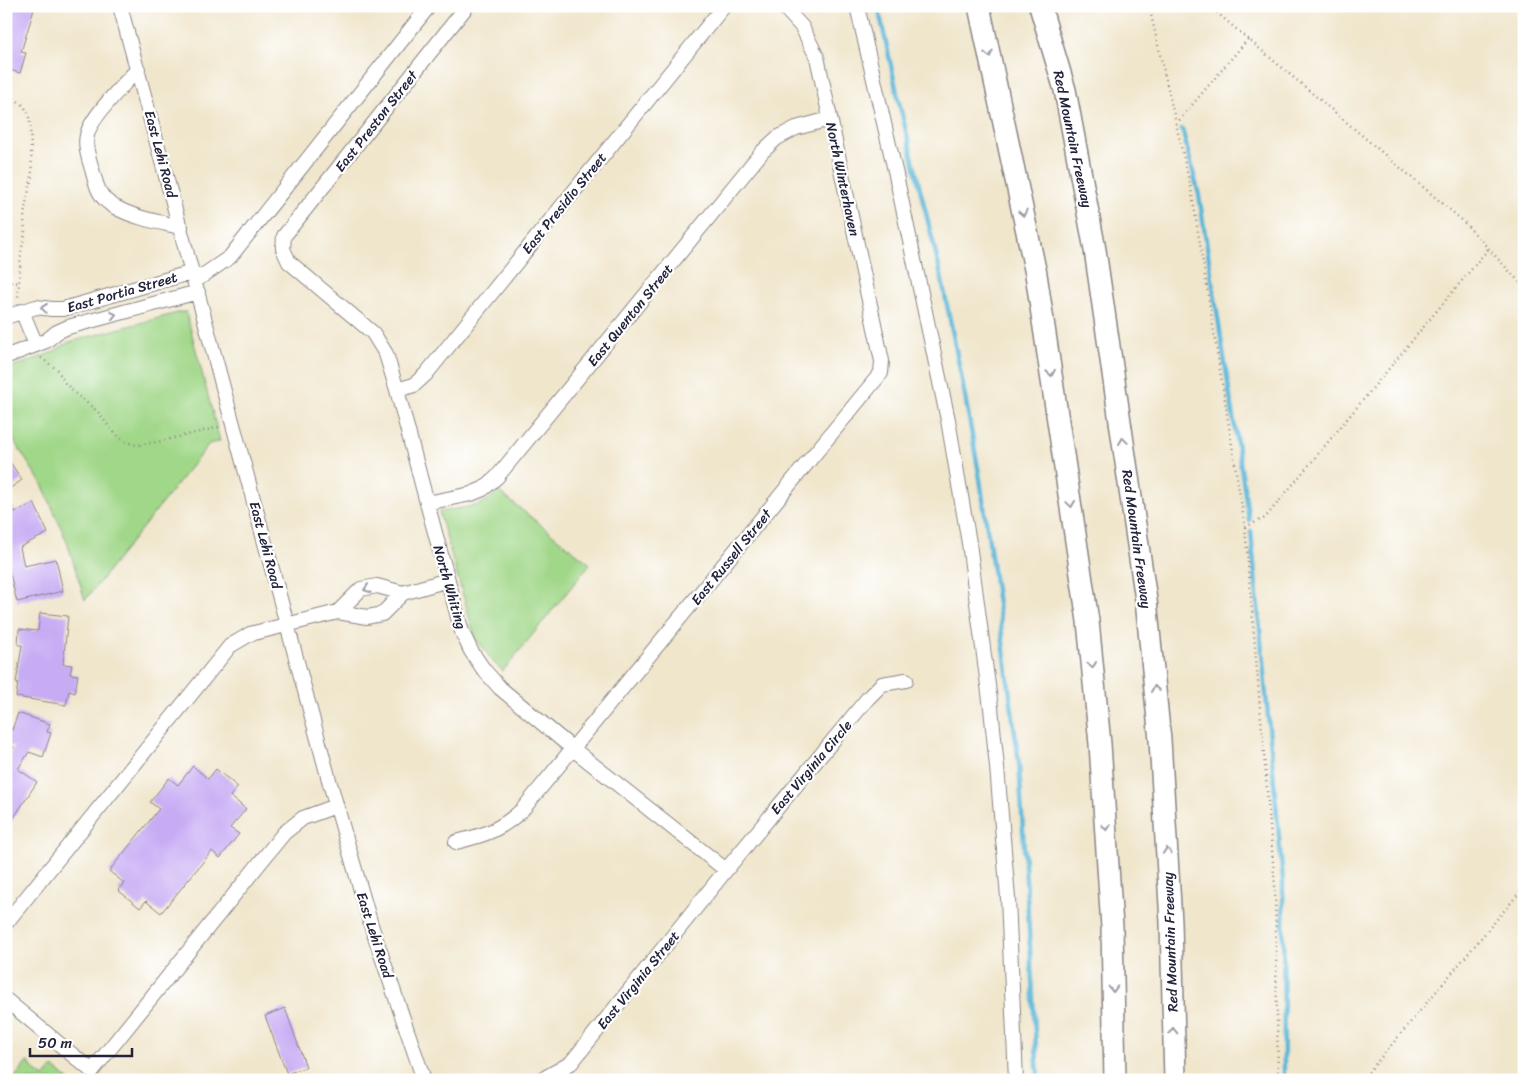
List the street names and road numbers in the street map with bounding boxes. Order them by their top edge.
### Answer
street label: East Preston Street [328,64,425,178]
street label: Red Mountain Freeway [1046,68,1099,211]
street label: East Lehi Road [137,108,185,202]
street label: North Winterhaven [818,120,867,239]
street label: East Presidio Street [515,147,613,260]
street label: East Quenton Street [581,258,680,372]
street label: East Portia Street [64,265,180,320]
street label: Red Mountain Freeway [1114,468,1159,611]
street label: East Lehi Road [242,499,290,593]
street label: East Russell Street [684,502,779,611]
street label: North Whiting [426,542,473,632]
street label: East Virginia Circle [764,714,859,820]
street label: Red Mountain Freeway [1156,871,1185,1012]
street label: East Lehi Road [349,889,401,983]
street label: East Virginia Street [590,925,686,1035]

